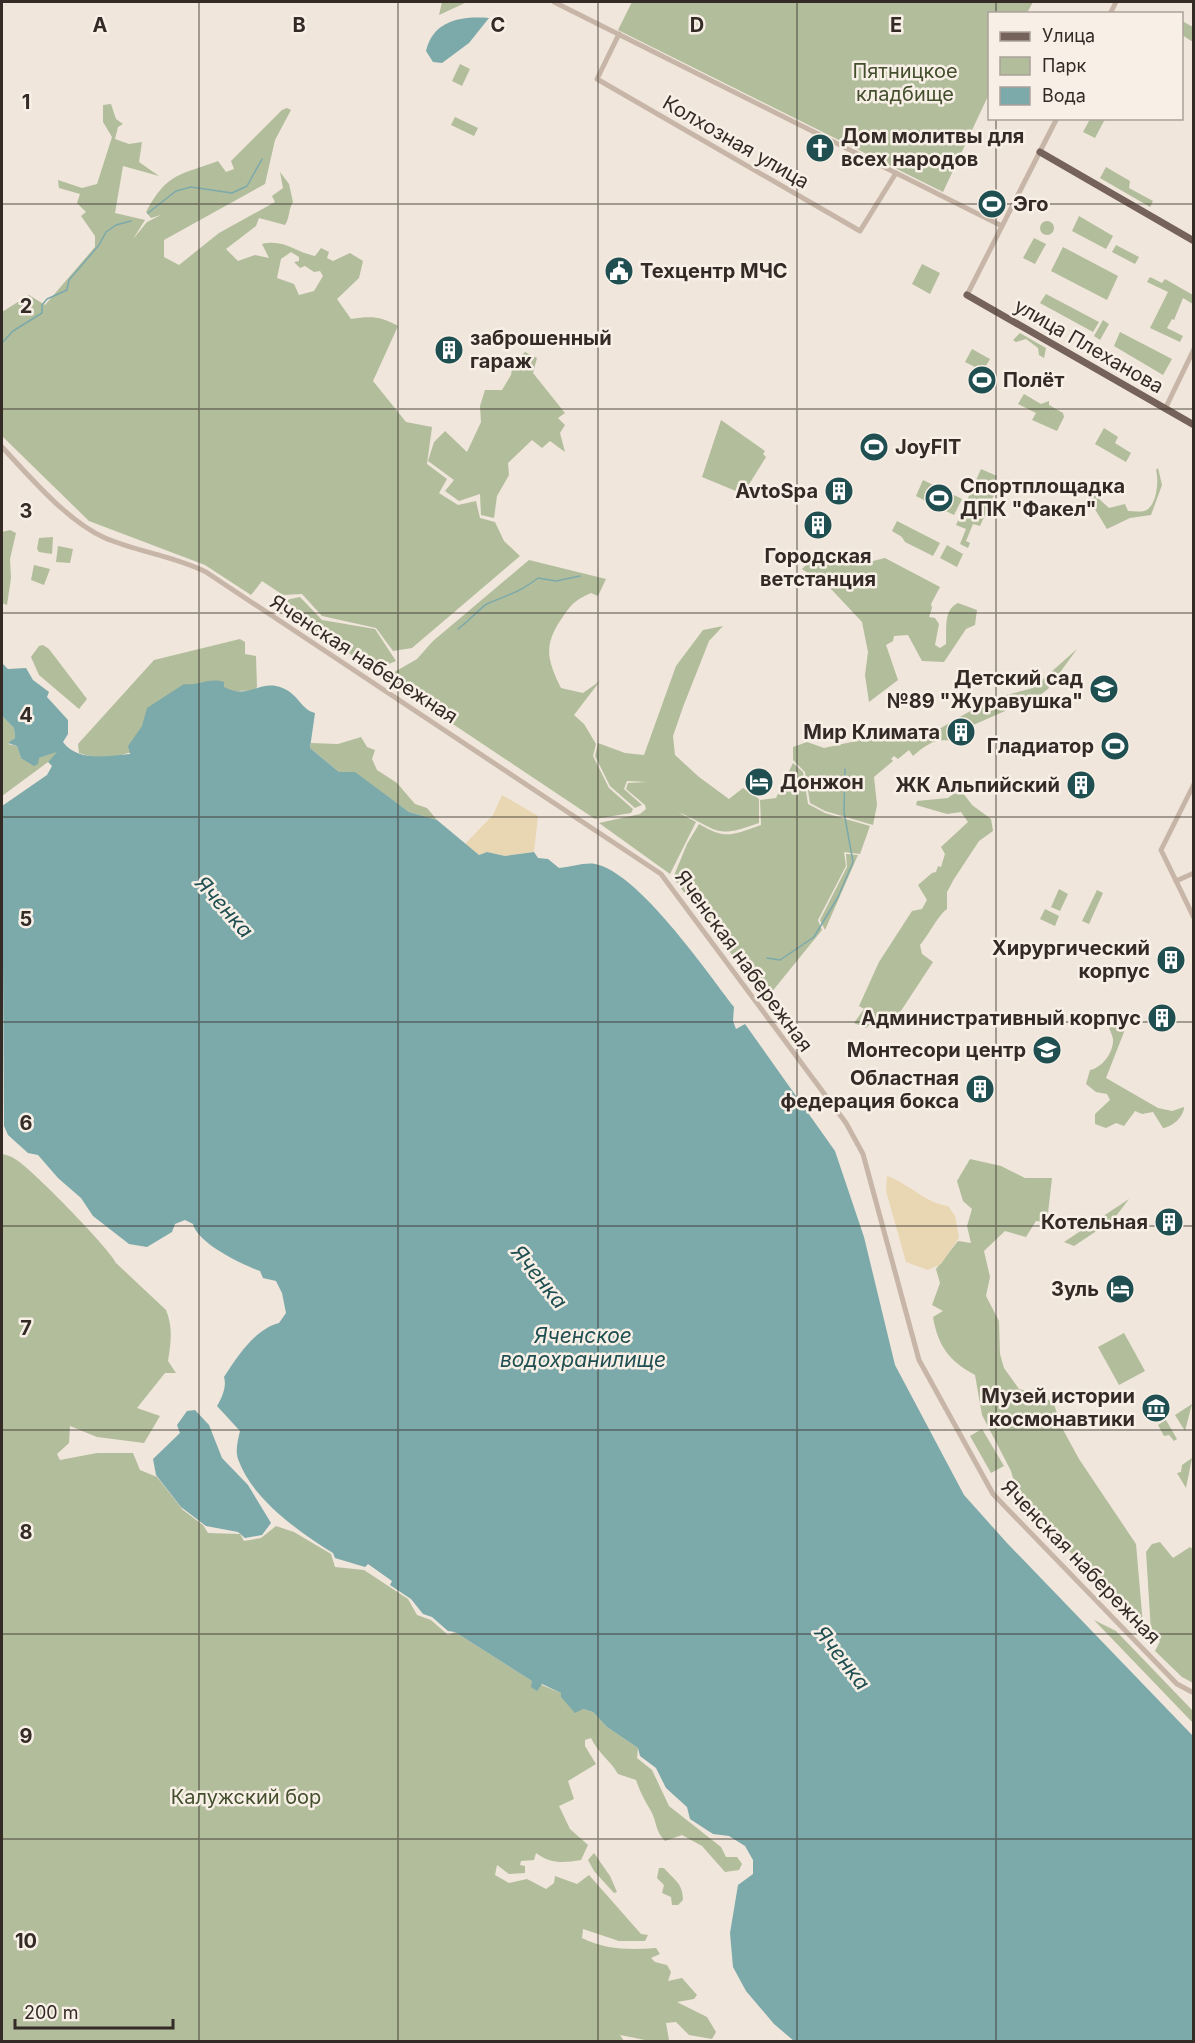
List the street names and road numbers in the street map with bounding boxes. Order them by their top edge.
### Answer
street label: Колхозная улица [659,90,813,194]
street label: улица Плеханова [1010,293,1168,399]
street label: Яченская набережная [266,589,462,729]
street label: Яченская набережная [670,866,818,1056]
street label: Яченская набережная [996,1475,1166,1649]

